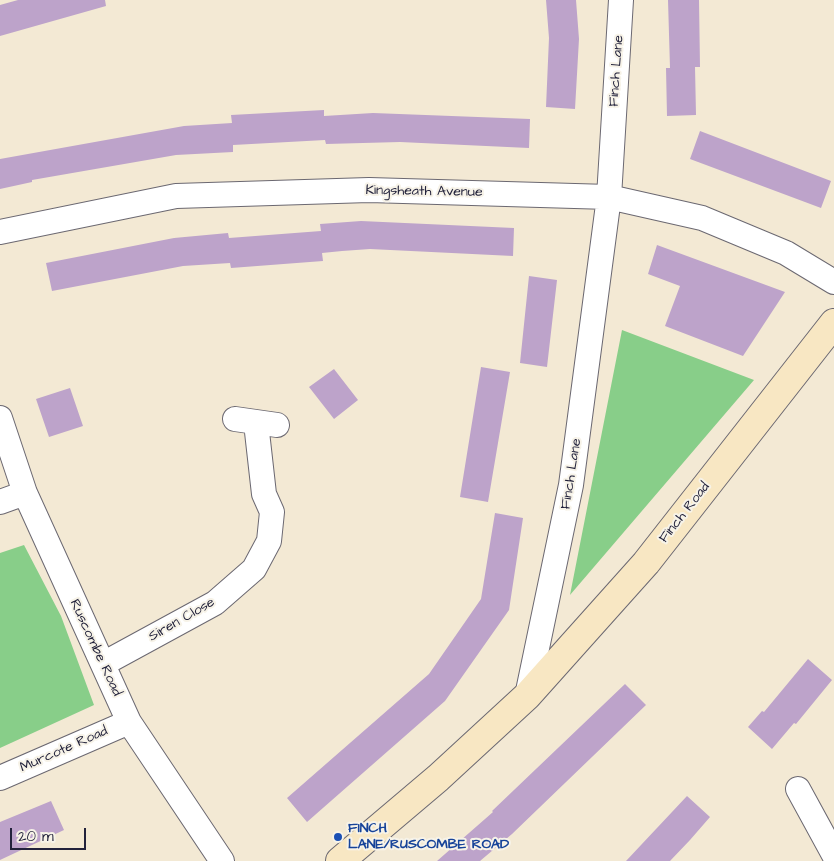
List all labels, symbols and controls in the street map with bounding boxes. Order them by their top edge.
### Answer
street label: Finch Lane [606,35,628,107]
street label: Kingsheath Avenue [365,183,483,201]
street label: Finch Lane [558,437,586,511]
street label: Finch Road [656,479,714,547]
street label: Siren Close [146,594,218,646]
street label: Ruscombe Road [65,597,125,699]
street label: Murcote Road [18,723,110,777]
scale bar [12,818,89,850]
place label: FINCH LANE/RUSCOMBE ROAD [348,821,509,854]
text: 20 m [18,826,54,847]
marker: FINCH LANE/RUSCOMBE ROAD [332,831,344,843]

